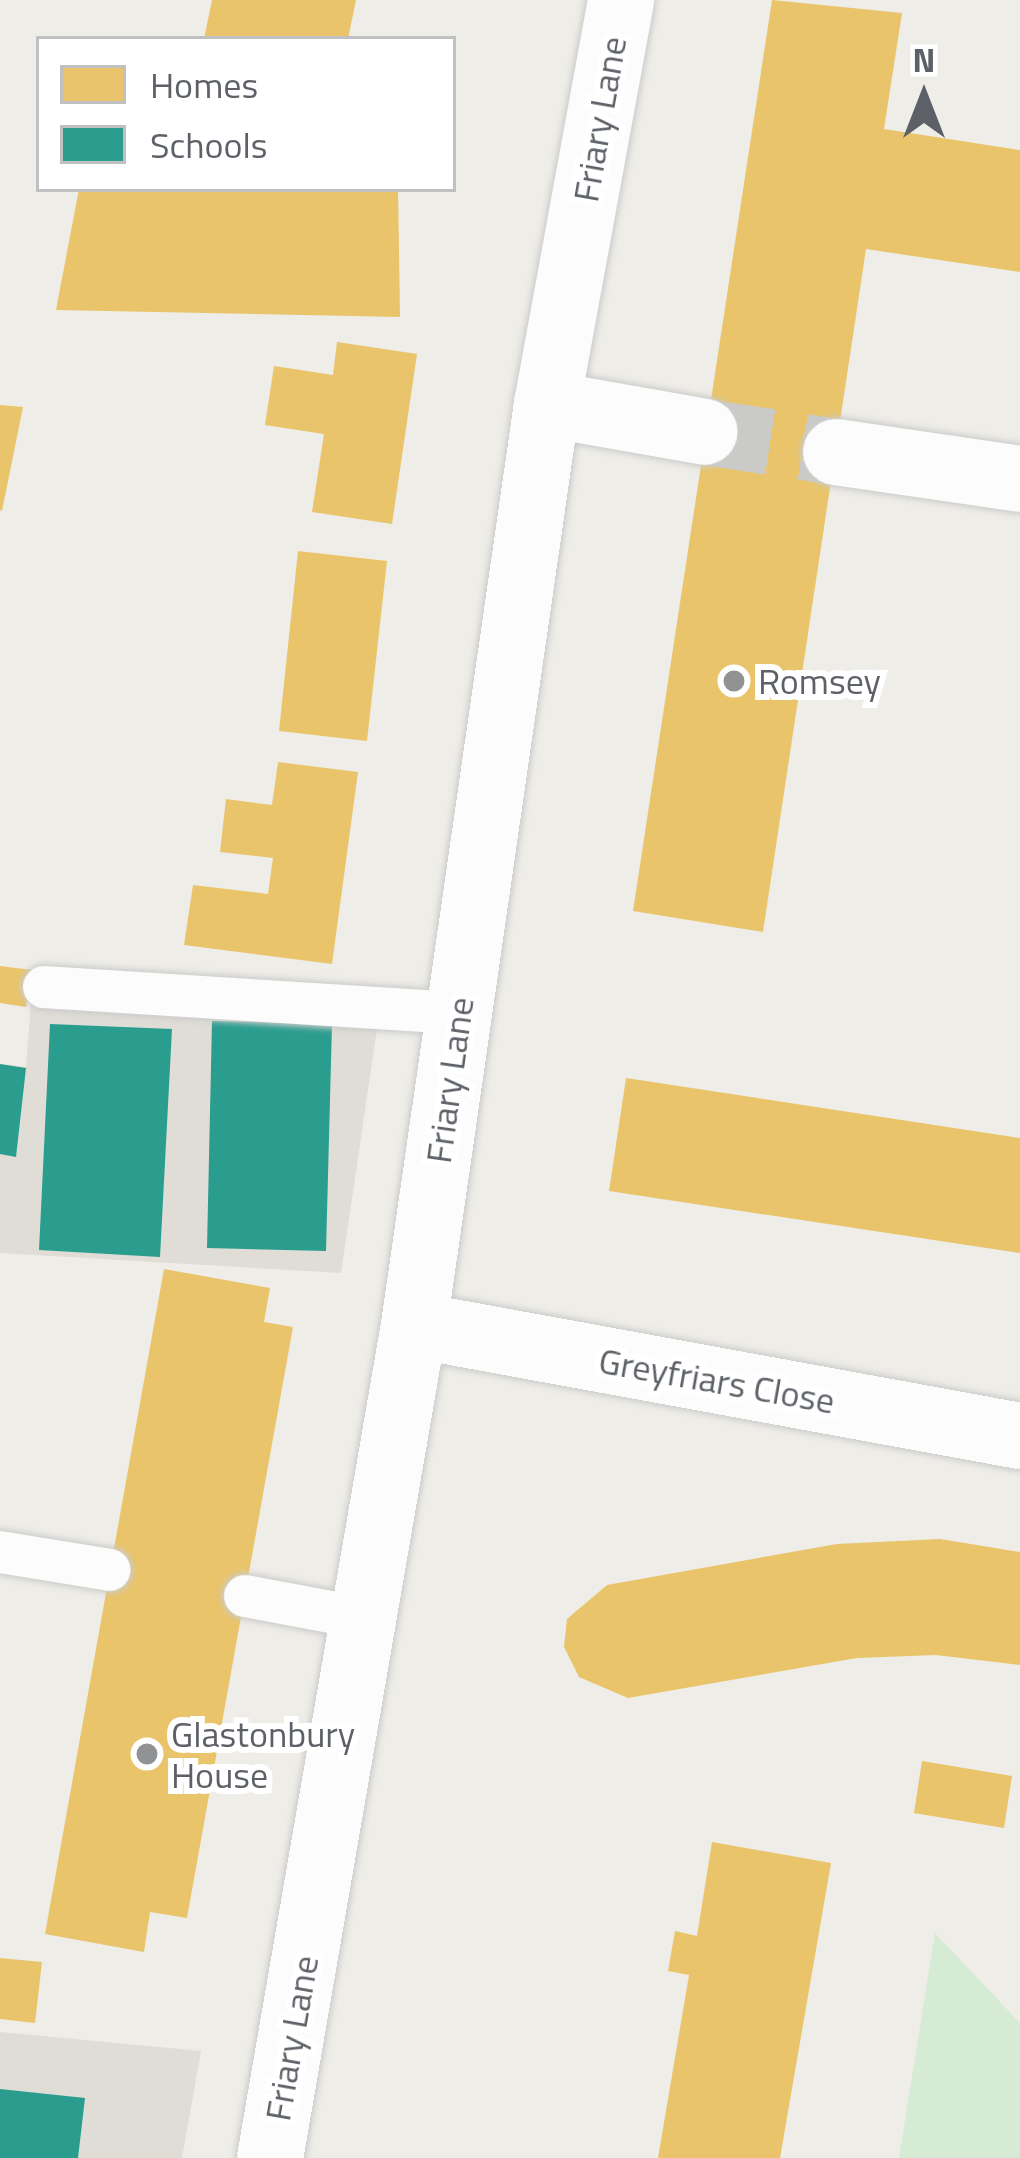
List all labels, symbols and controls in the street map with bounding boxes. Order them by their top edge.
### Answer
street label: Friary Lane [563,33,635,205]
text: N [913,35,935,85]
legend [36,36,456,192]
north arrow [864,36,984,156]
text: Homes [150,57,258,112]
text: Schools [150,117,268,172]
place label: Romsey [758,659,881,703]
marker: Romsey [721,668,747,694]
street label: Friary Lane [416,994,482,1166]
street label: Greyfriars Close [596,1338,838,1422]
place label: Glastonbury House [171,1711,355,1796]
marker: Glastonbury House [134,1741,160,1767]
street label: Friary Lane [255,1952,327,2124]

